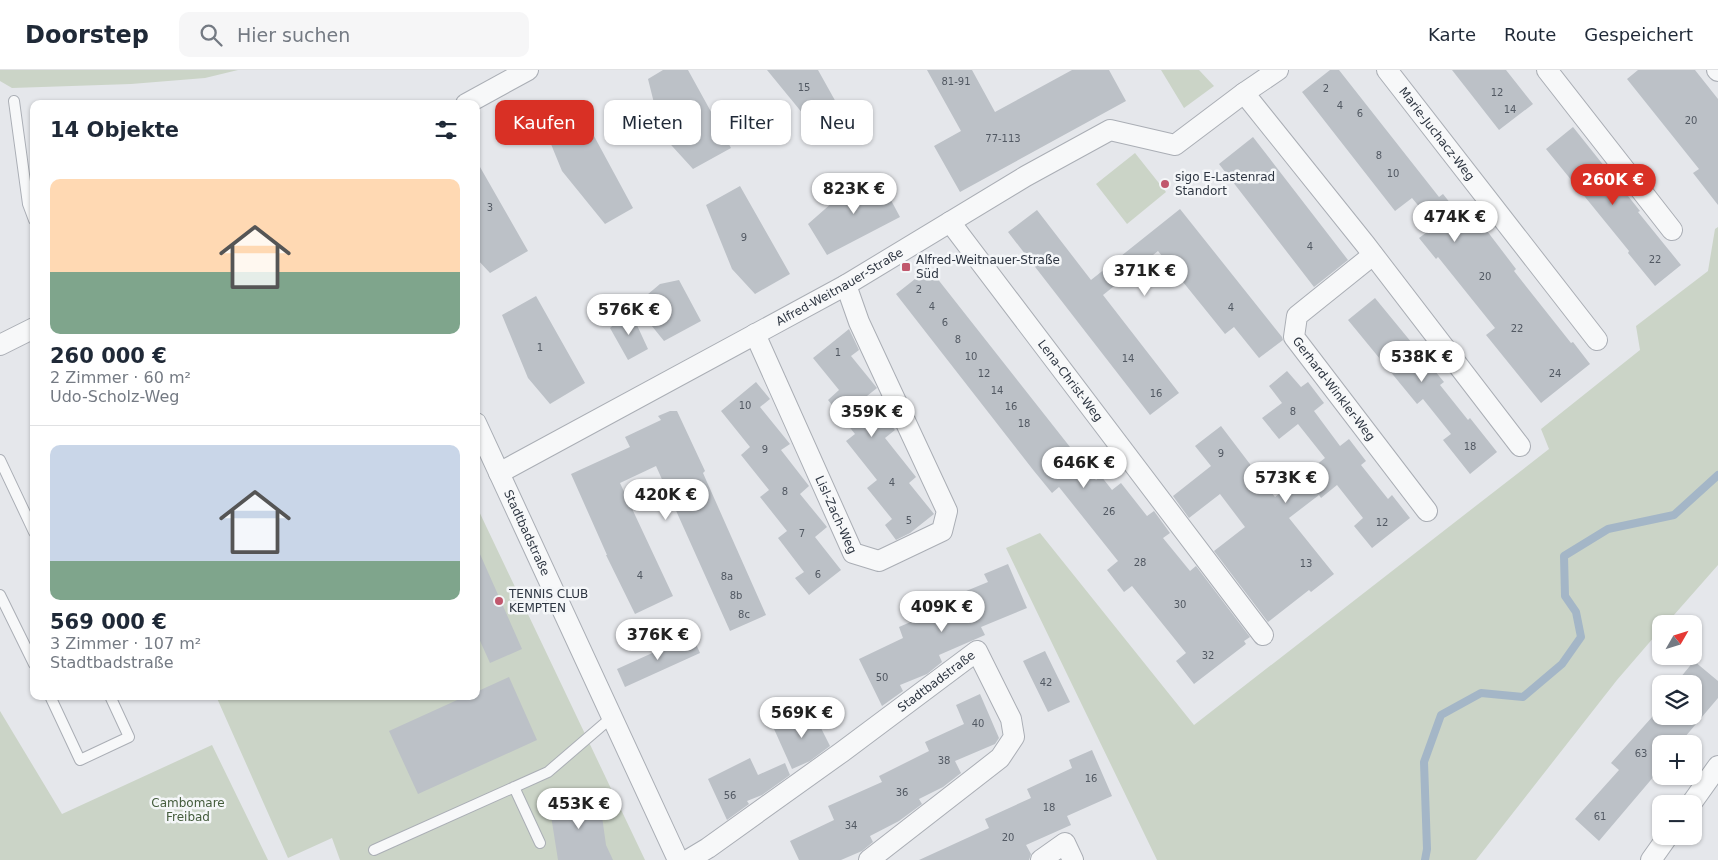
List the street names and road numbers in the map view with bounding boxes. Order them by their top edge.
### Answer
street label: Marie-Juchacz-Weg [1396,85,1477,183]
street label: Alfred-Weitnauer-Straße [773,245,906,329]
street label: Gerhard-Winkler-Weg [1290,334,1378,444]
street label: Lena-Christ-Weg [1035,337,1106,424]
street label: Lisl-Zach-Weg [812,474,859,556]
street label: Stadtbadstraße [501,488,553,578]
street label: Stadtbadstraße [895,648,978,715]

